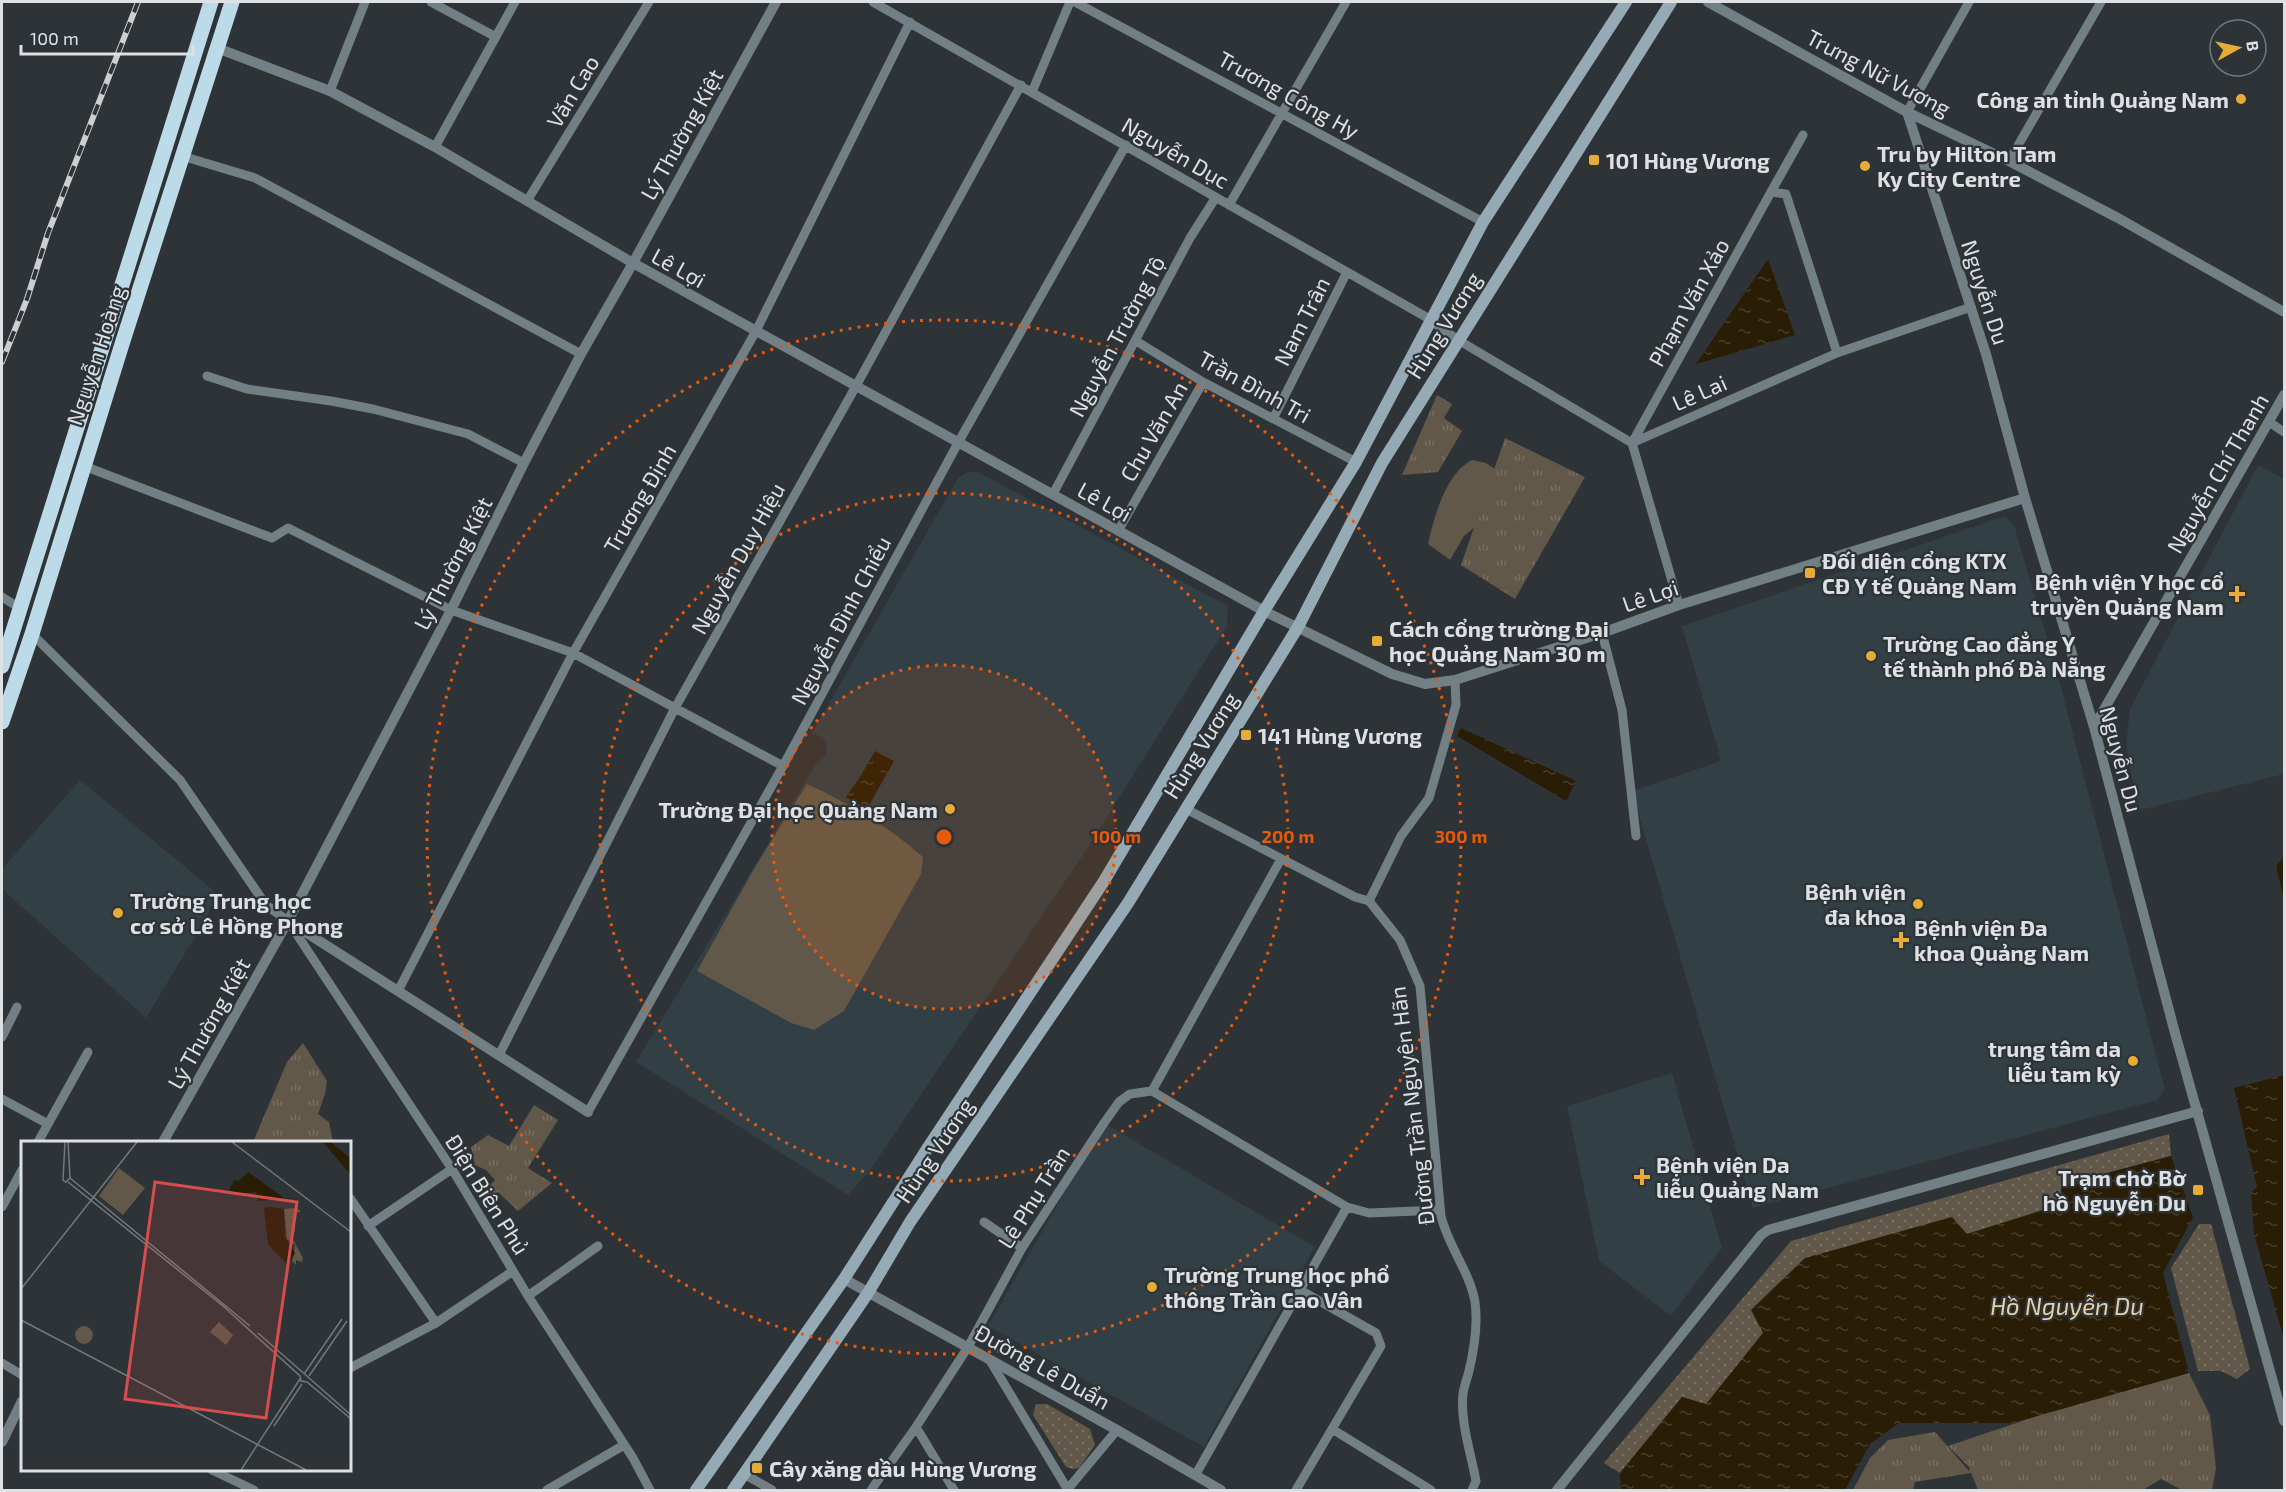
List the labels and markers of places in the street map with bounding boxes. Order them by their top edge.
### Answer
place label: Công an tỉnh Quảng Nam [1977,86,2229,113]
marker: Công an tỉnh Quảng Nam [2234,92,2248,106]
place label: Tru by Hilton Tam Ky City Centre [1877,140,2056,192]
place label: 101 Hùng Vương [1606,147,1770,173]
marker: 101 Hùng Vương [1587,153,1601,167]
marker: Tru by Hilton Tam Ky City Centre [1858,159,1872,173]
place label: Đối diện cổng KTX CĐ Y tế Quảng Nam [1822,547,2017,599]
marker: Đối diện cổng KTX CĐ Y tế Quảng Nam [1803,566,1817,580]
place label: Bệnh viện Y học cổ truyền Quảng Nam [2031,568,2224,620]
marker: Bệnh viện Y học cổ truyền Quảng Nam [2228,585,2246,603]
place label: Cách cổng trường Đại học Quảng Nam 30 m [1389,615,1609,667]
place label: Trường Cao đẳng Y tế thành phố Đà Nẵng [1883,630,2106,681]
marker: Cách cổng trường Đại học Quảng Nam 30 m [1370,634,1384,648]
marker: Trường Cao đẳng Y tế thành phố Đà Nẵng [1864,649,1878,663]
place label: 141 Hùng Vương [1258,722,1422,748]
marker: 141 Hùng Vương [1239,728,1253,742]
place label: Trường Đại học Quảng Nam [658,796,938,823]
marker: Trường Đại học Quảng Nam [943,802,957,816]
centre of rings [934,827,954,847]
place label: Bệnh viện đa khoa [1805,878,1906,929]
place label: Trường Trung học cơ sở Lê Hồng Phong [130,887,343,938]
marker: Bệnh viện đa khoa [1911,897,1925,911]
marker: Trường Trung học cơ sở Lê Hồng Phong [111,906,125,920]
place label: Bệnh viện Đa khoa Quảng Nam [1914,914,2089,966]
marker: Bệnh viện Đa khoa Quảng Nam [1892,931,1910,949]
place label: trung tâm da liễu tam kỳ [1988,1035,2122,1087]
marker: trung tâm da liễu tam kỳ [2126,1054,2140,1068]
place label: Bệnh viện Da liễu Quảng Nam [1656,1151,1819,1203]
place label: Trạm chờ Bờ hồ Nguyễn Du [2043,1164,2187,1216]
marker: Bệnh viện Da liễu Quảng Nam [1633,1168,1651,1186]
marker: Trạm chờ Bờ hồ Nguyễn Du [2191,1183,2205,1197]
place label: Trường Trung học phổ thông Trần Cao Vân [1164,1261,1390,1312]
marker: Trường Trung học phổ thông Trần Cao Vân [1145,1280,1159,1294]
place label: Cây xăng dầu Hùng Vương [769,1455,1037,1482]
marker: Cây xăng dầu Hùng Vương [750,1461,764,1475]

